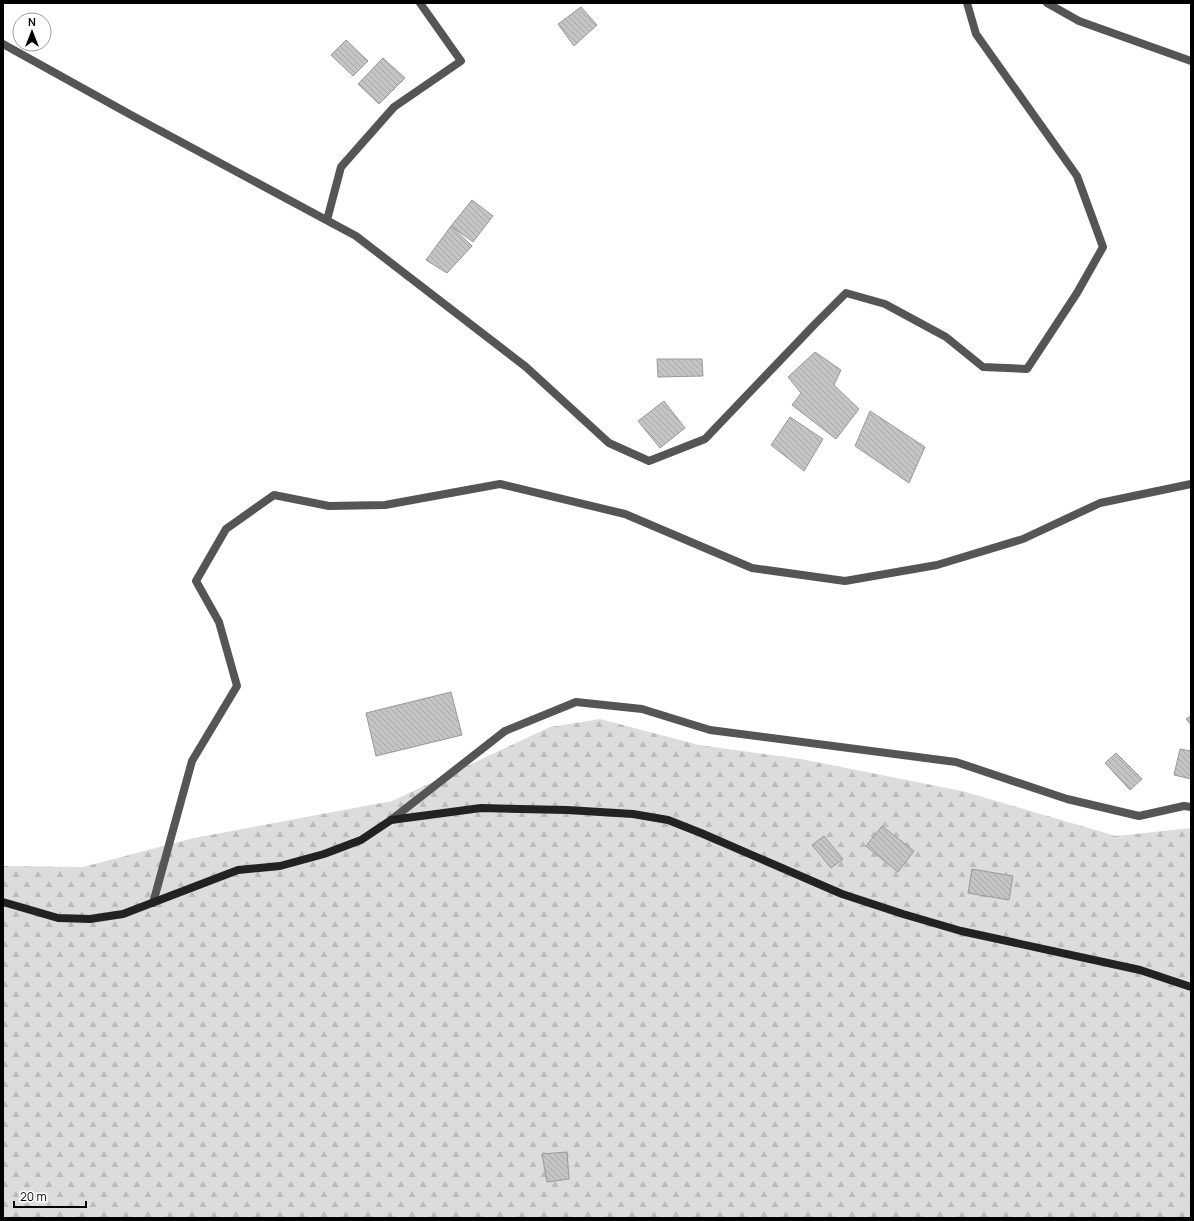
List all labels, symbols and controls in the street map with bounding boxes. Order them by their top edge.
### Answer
north arrow [12,12,52,52]
text: N [28,14,36,29]
scale bar [14,1183,86,1209]
text: 20 m [20,1188,47,1205]

